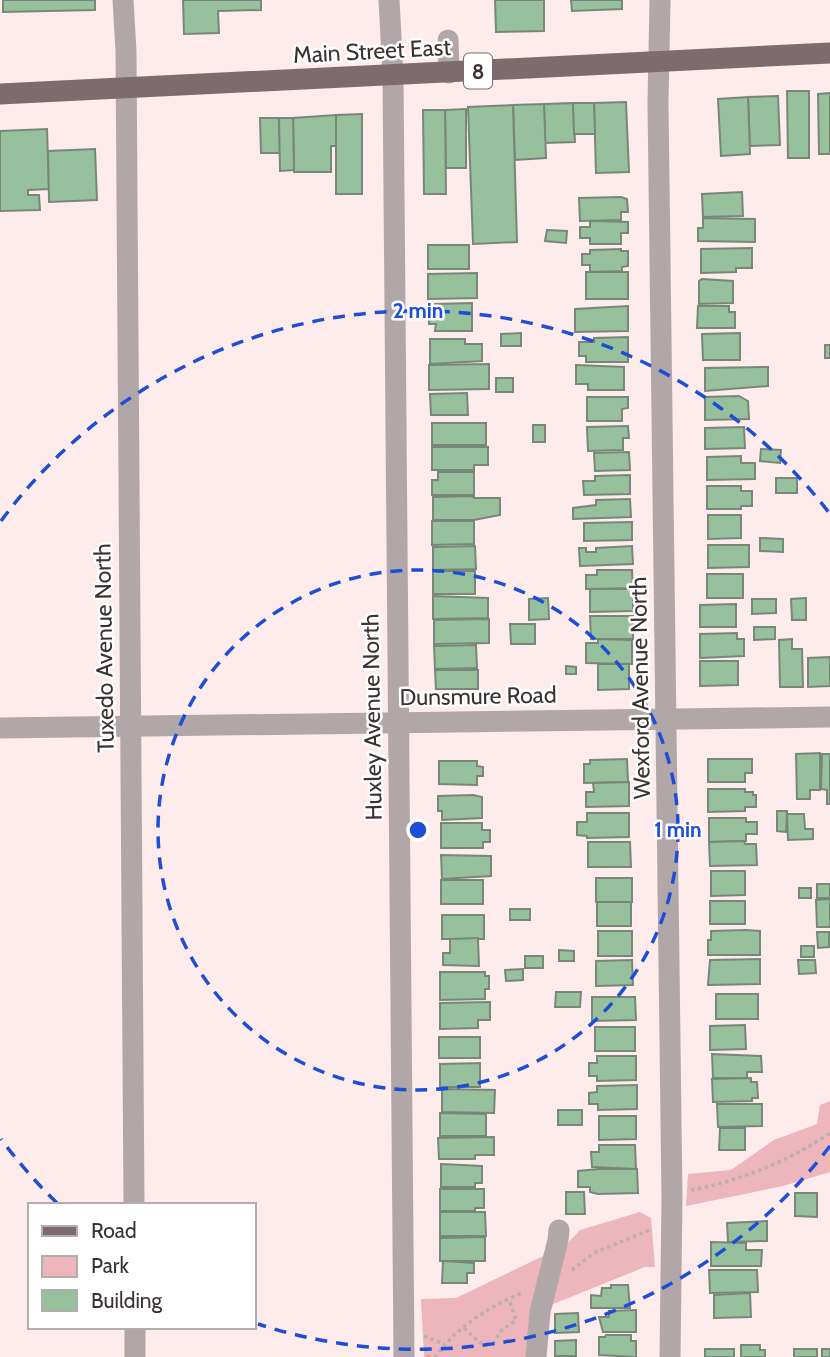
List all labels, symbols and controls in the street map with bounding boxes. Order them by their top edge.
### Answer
street label: Main Street East [292,33,452,69]
road number: 8 [464,54,492,88]
text: 2 min [393,298,443,323]
street label: Tuxedo Avenue North [88,543,120,753]
street label: Wexford Avenue North [624,577,656,799]
street label: Huxley Avenue North [356,613,388,821]
street label: Dunsmure Road [399,681,557,711]
text: 1 min [654,817,702,842]
centre of rings [406,818,430,842]
legend [28,1203,256,1329]
text: Road [91,1218,137,1243]
text: Park [91,1253,129,1278]
text: Building [91,1288,163,1313]

